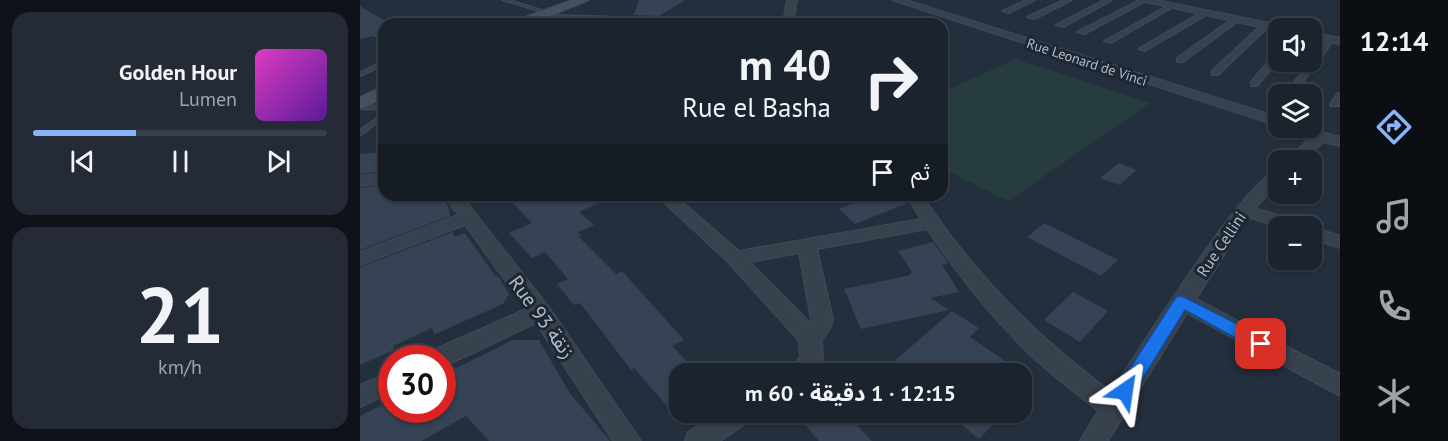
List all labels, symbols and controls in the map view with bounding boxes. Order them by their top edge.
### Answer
map controls [1268,18,1322,270]
button: sound [1268,18,1322,72]
text: 12:14 [1360,24,1428,58]
street label: Rue Leonard de Vinci [1025,34,1149,90]
text: 40 m [739,37,831,92]
icon: right [852,42,930,120]
text: Golden Hour [119,58,237,86]
button: layers [1268,84,1322,138]
text: Lumen [179,86,237,112]
text: Rue el Basha [682,90,831,124]
icon: directions [1373,106,1415,148]
icon: previous [66,145,99,178]
icon: pause [164,145,197,178]
icon: next [262,145,295,178]
button: + [1268,150,1322,204]
icon: arrive [866,156,899,189]
text: ثم [911,158,930,186]
icon: music [1373,195,1415,237]
street label: Rue Cellini [1192,208,1250,280]
button: − [1268,216,1322,270]
text: 21 [136,264,224,365]
street label: Rue 93 زنقة [503,270,581,364]
icon: phone [1373,285,1415,327]
pin [1235,318,1286,369]
icon: arrive [1244,327,1277,360]
speed limit sign: 30 [378,345,456,423]
text: km/h [158,354,202,380]
position arrow [1093,359,1157,423]
icon: climate [1373,375,1415,417]
text: 12:15 · 1 دقيقة · 60 m [745,379,956,407]

